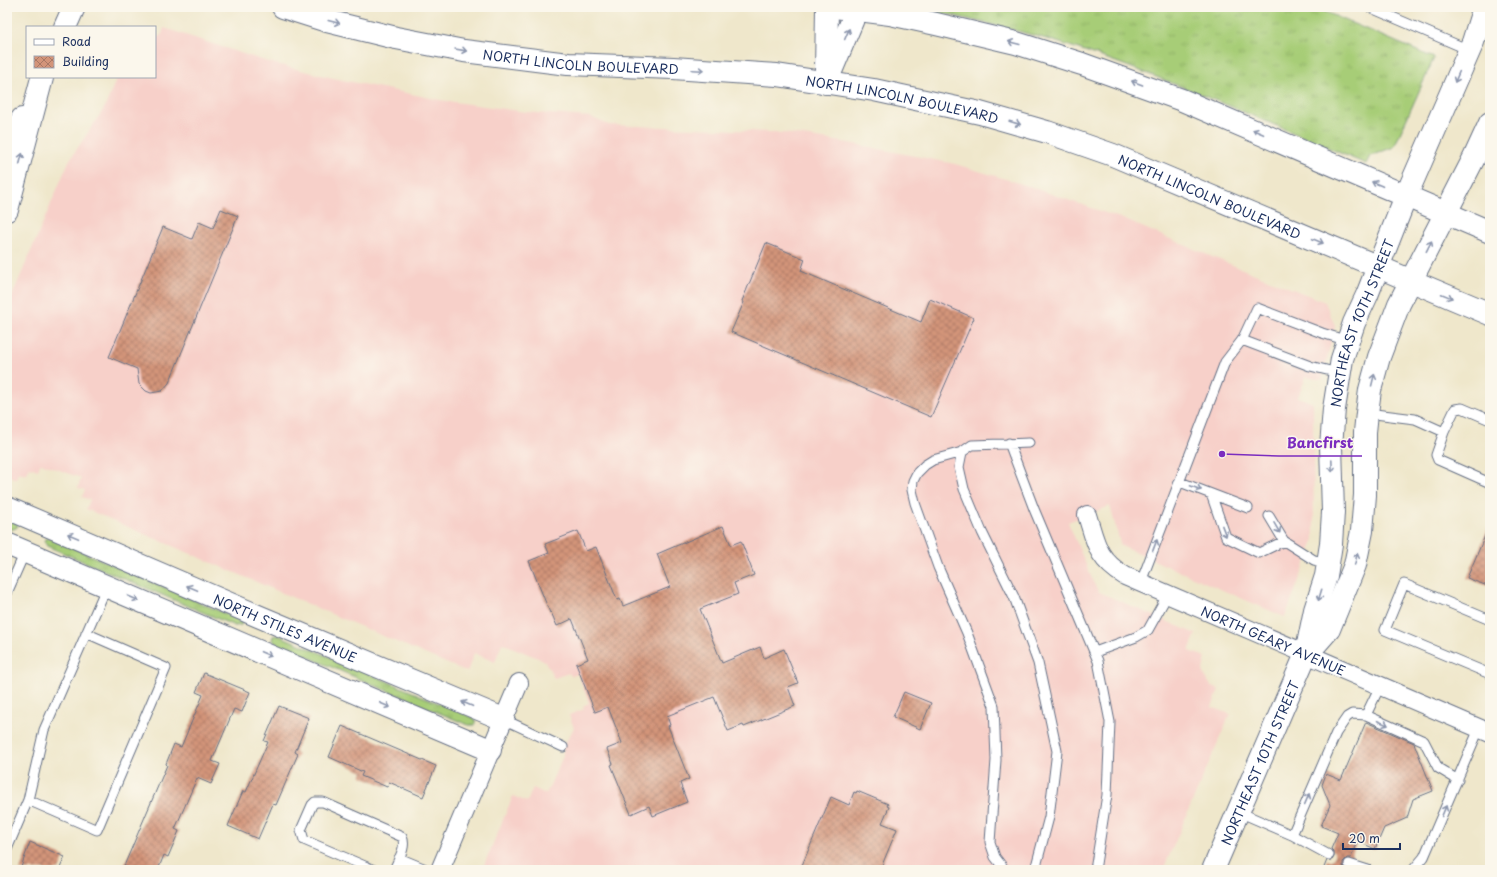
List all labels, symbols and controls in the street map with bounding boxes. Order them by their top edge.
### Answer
one-way arrow [327,19,340,27]
legend [26,26,156,78]
one-way arrow [843,28,851,40]
text: Road [62,32,91,50]
one-way arrow [1007,39,1020,46]
street label: NORTH LINCOLN BOULEVARD [482,44,680,78]
one-way arrow [454,47,467,55]
text: Building [62,52,109,70]
one-way arrow [691,66,704,73]
street label: NORTH LINCOLN BOULEVARD [804,70,1001,127]
one-way arrow [1453,71,1461,83]
one-way arrow [1131,79,1144,86]
one-way arrow [1008,120,1021,127]
one-way arrow [1252,128,1264,135]
street label: NORTH LINCOLN BOULEVARD [1116,149,1304,243]
one-way arrow [18,153,25,166]
one-way arrow [1371,179,1383,187]
street label: NORTHEAST 10TH STREET [1325,236,1398,408]
one-way arrow [1312,238,1324,245]
one-way arrow [1425,241,1433,253]
one-way arrow [1440,293,1452,300]
one-way arrow [1369,374,1377,387]
callout: Bancfirst [1279,430,1362,456]
text: Bancfirst [1287,432,1354,453]
one-way arrow [1328,459,1335,472]
one-way arrow [1189,484,1201,492]
one-way arrow [1273,522,1281,534]
one-way arrow [1221,524,1229,536]
one-way arrow [67,532,79,539]
one-way arrow [1152,540,1160,552]
one-way arrow [1352,553,1360,566]
one-way arrow [187,584,199,591]
one-way arrow [1316,588,1323,601]
street label: NORTH STILES AVENUE [211,589,360,666]
one-way arrow [127,594,139,602]
street label: NORTH GEARY AVENUE [1198,600,1349,679]
one-way arrow [259,651,271,658]
street label: NORTHEAST 10TH STREET [1216,677,1303,848]
one-way arrow [461,700,473,707]
one-way arrow [379,702,391,709]
one-way arrow [1376,719,1388,727]
one-way arrow [1304,794,1312,806]
one-way arrow [1441,806,1448,818]
scale bar [1343,825,1400,851]
text: 20 m [1349,829,1380,847]

